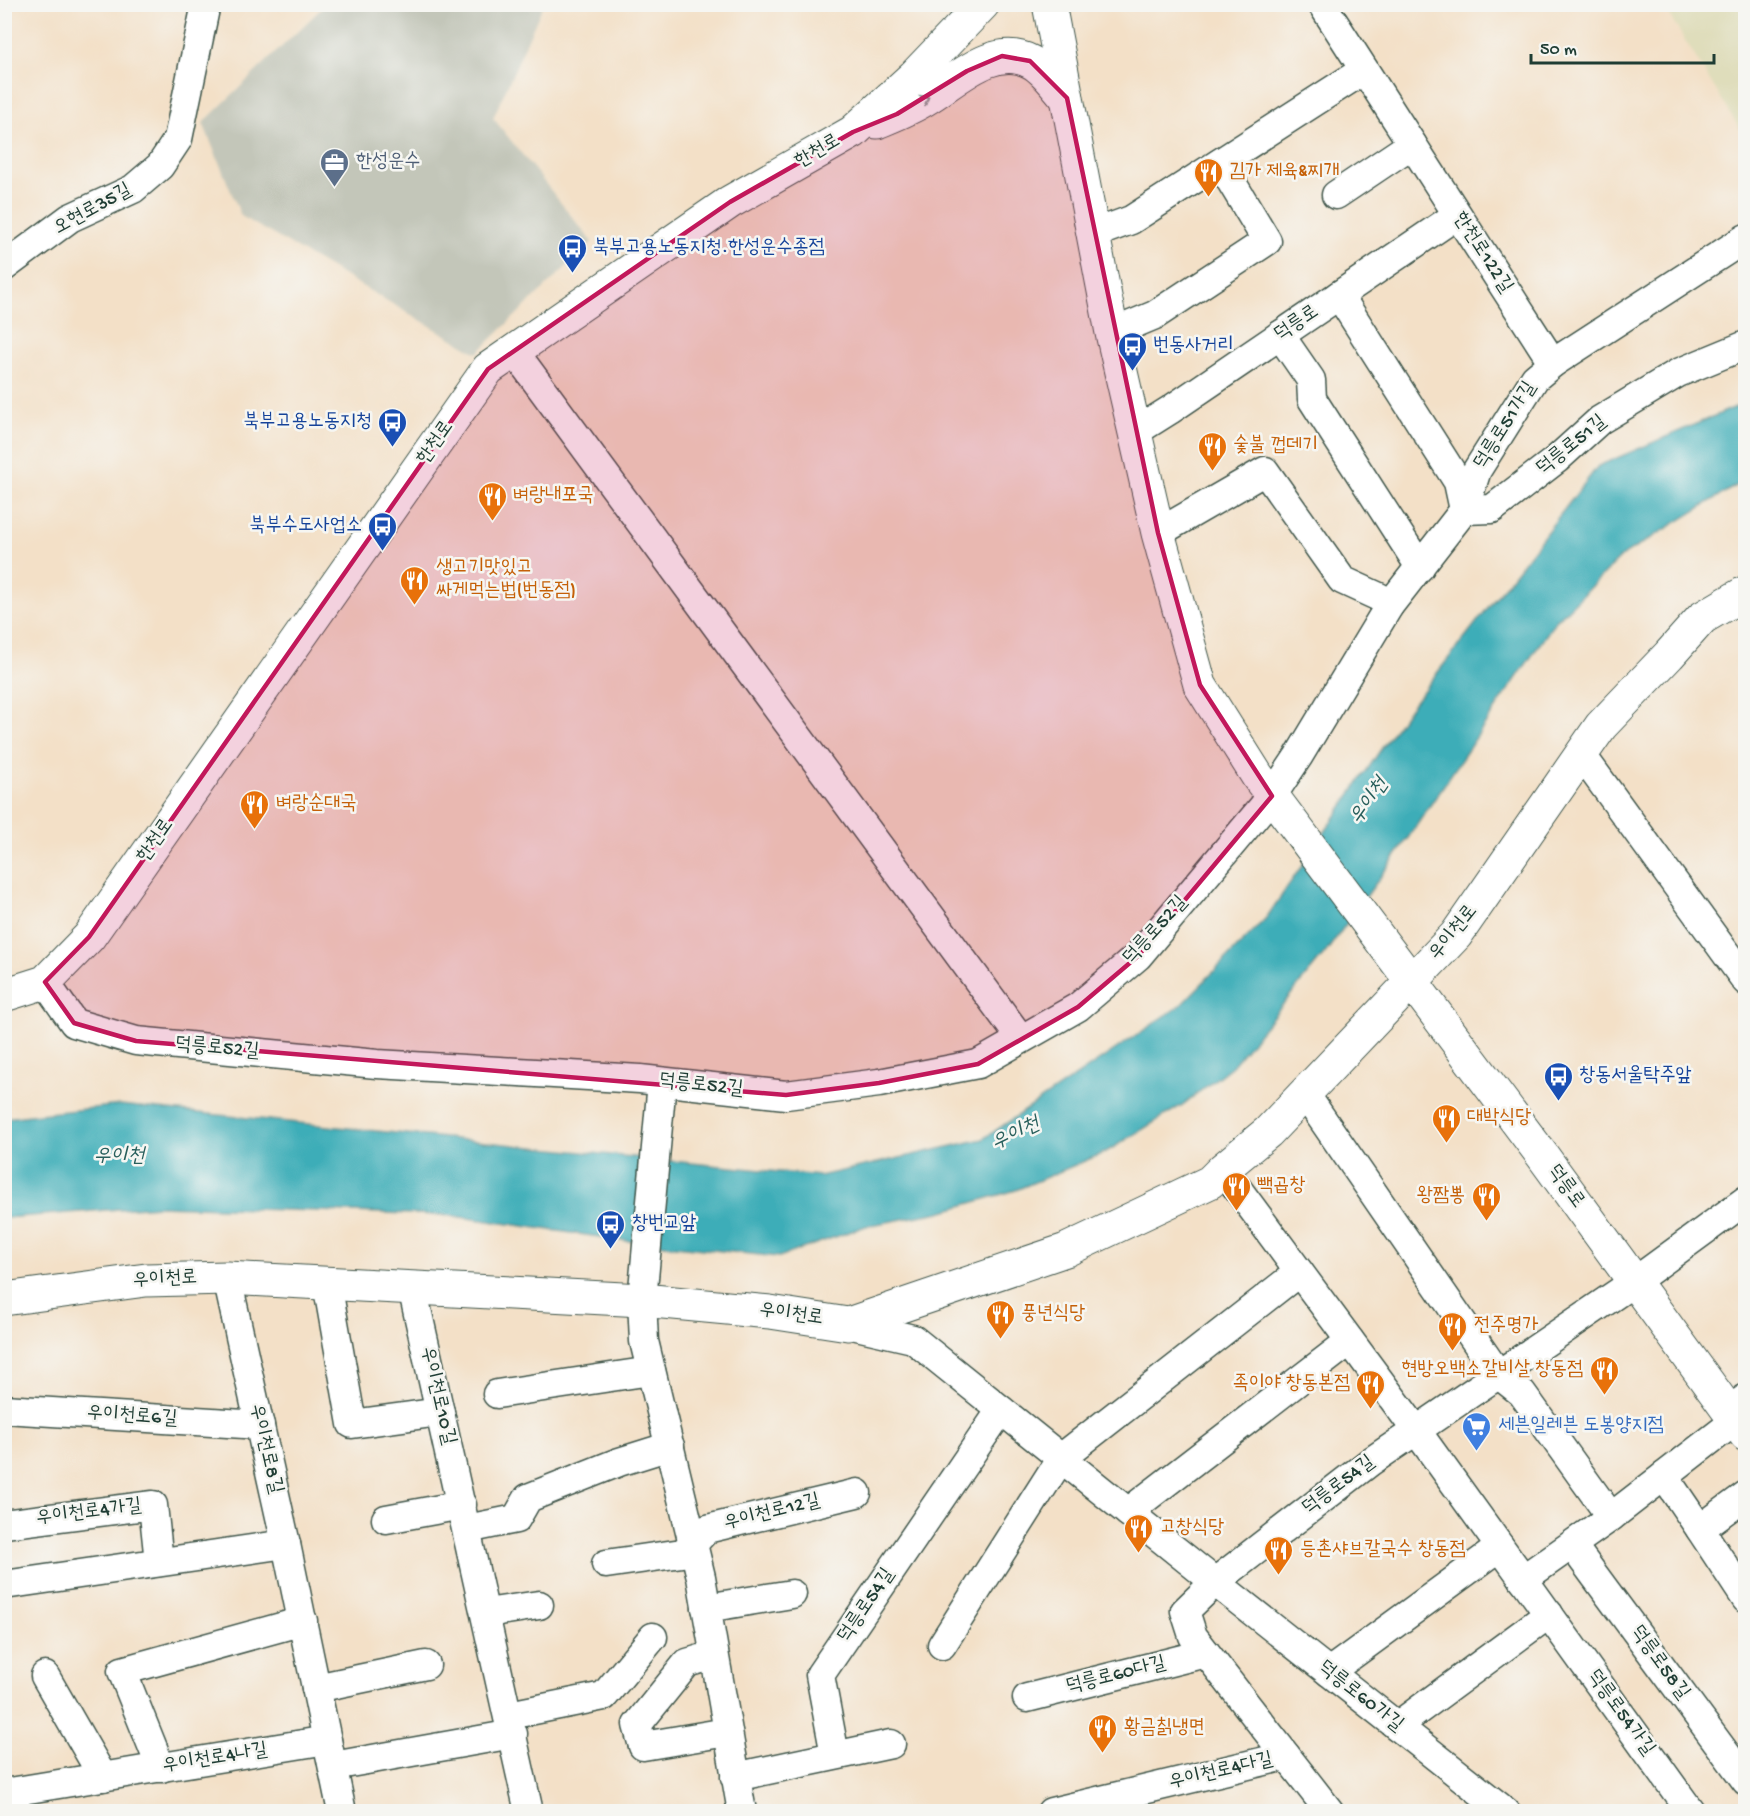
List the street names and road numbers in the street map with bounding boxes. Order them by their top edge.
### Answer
street label: 한천로 [791,130,845,174]
street label: 오현로35길 [50,179,136,241]
street label: 한천로122길 [1447,208,1517,298]
street label: 덕릉로 [1270,300,1323,347]
street label: 덕릉로51가길 [1469,377,1542,474]
street label: 덕릉로51길 [1532,410,1611,481]
street label: 한천로 [413,417,459,469]
street label: 한천로 [133,815,179,867]
street label: 덕릉로52길 [1118,891,1193,970]
street label: 우이천로 [1425,901,1483,965]
street label: 덕릉로52길 [174,1033,260,1064]
street label: 덕릉로52길 [658,1069,744,1102]
street label: 덕릉로 [1542,1160,1589,1213]
street label: 우이천로 [132,1267,198,1293]
street label: 우이천로 [758,1299,824,1331]
street label: 우이천로10길 [415,1345,459,1447]
street label: 우이천로6길 [86,1402,178,1432]
street label: 우이천로8길 [244,1402,286,1496]
street label: 덕릉로54길 [1298,1451,1380,1521]
street label: 우이천로12길 [721,1490,823,1536]
street label: 우이천로4가길 [35,1495,143,1531]
street label: 덕릉로54길 [833,1564,900,1647]
street label: 덕릉로58길 [1624,1621,1694,1704]
street label: 덕릉로60다길 [1064,1652,1168,1699]
street label: 덕릉로60가길 [1313,1656,1408,1737]
street label: 덕릉로54가길 [1581,1665,1660,1760]
street label: 우이천로4나길 [161,1739,269,1779]
street label: 우이천로4다길 [1167,1749,1275,1795]

